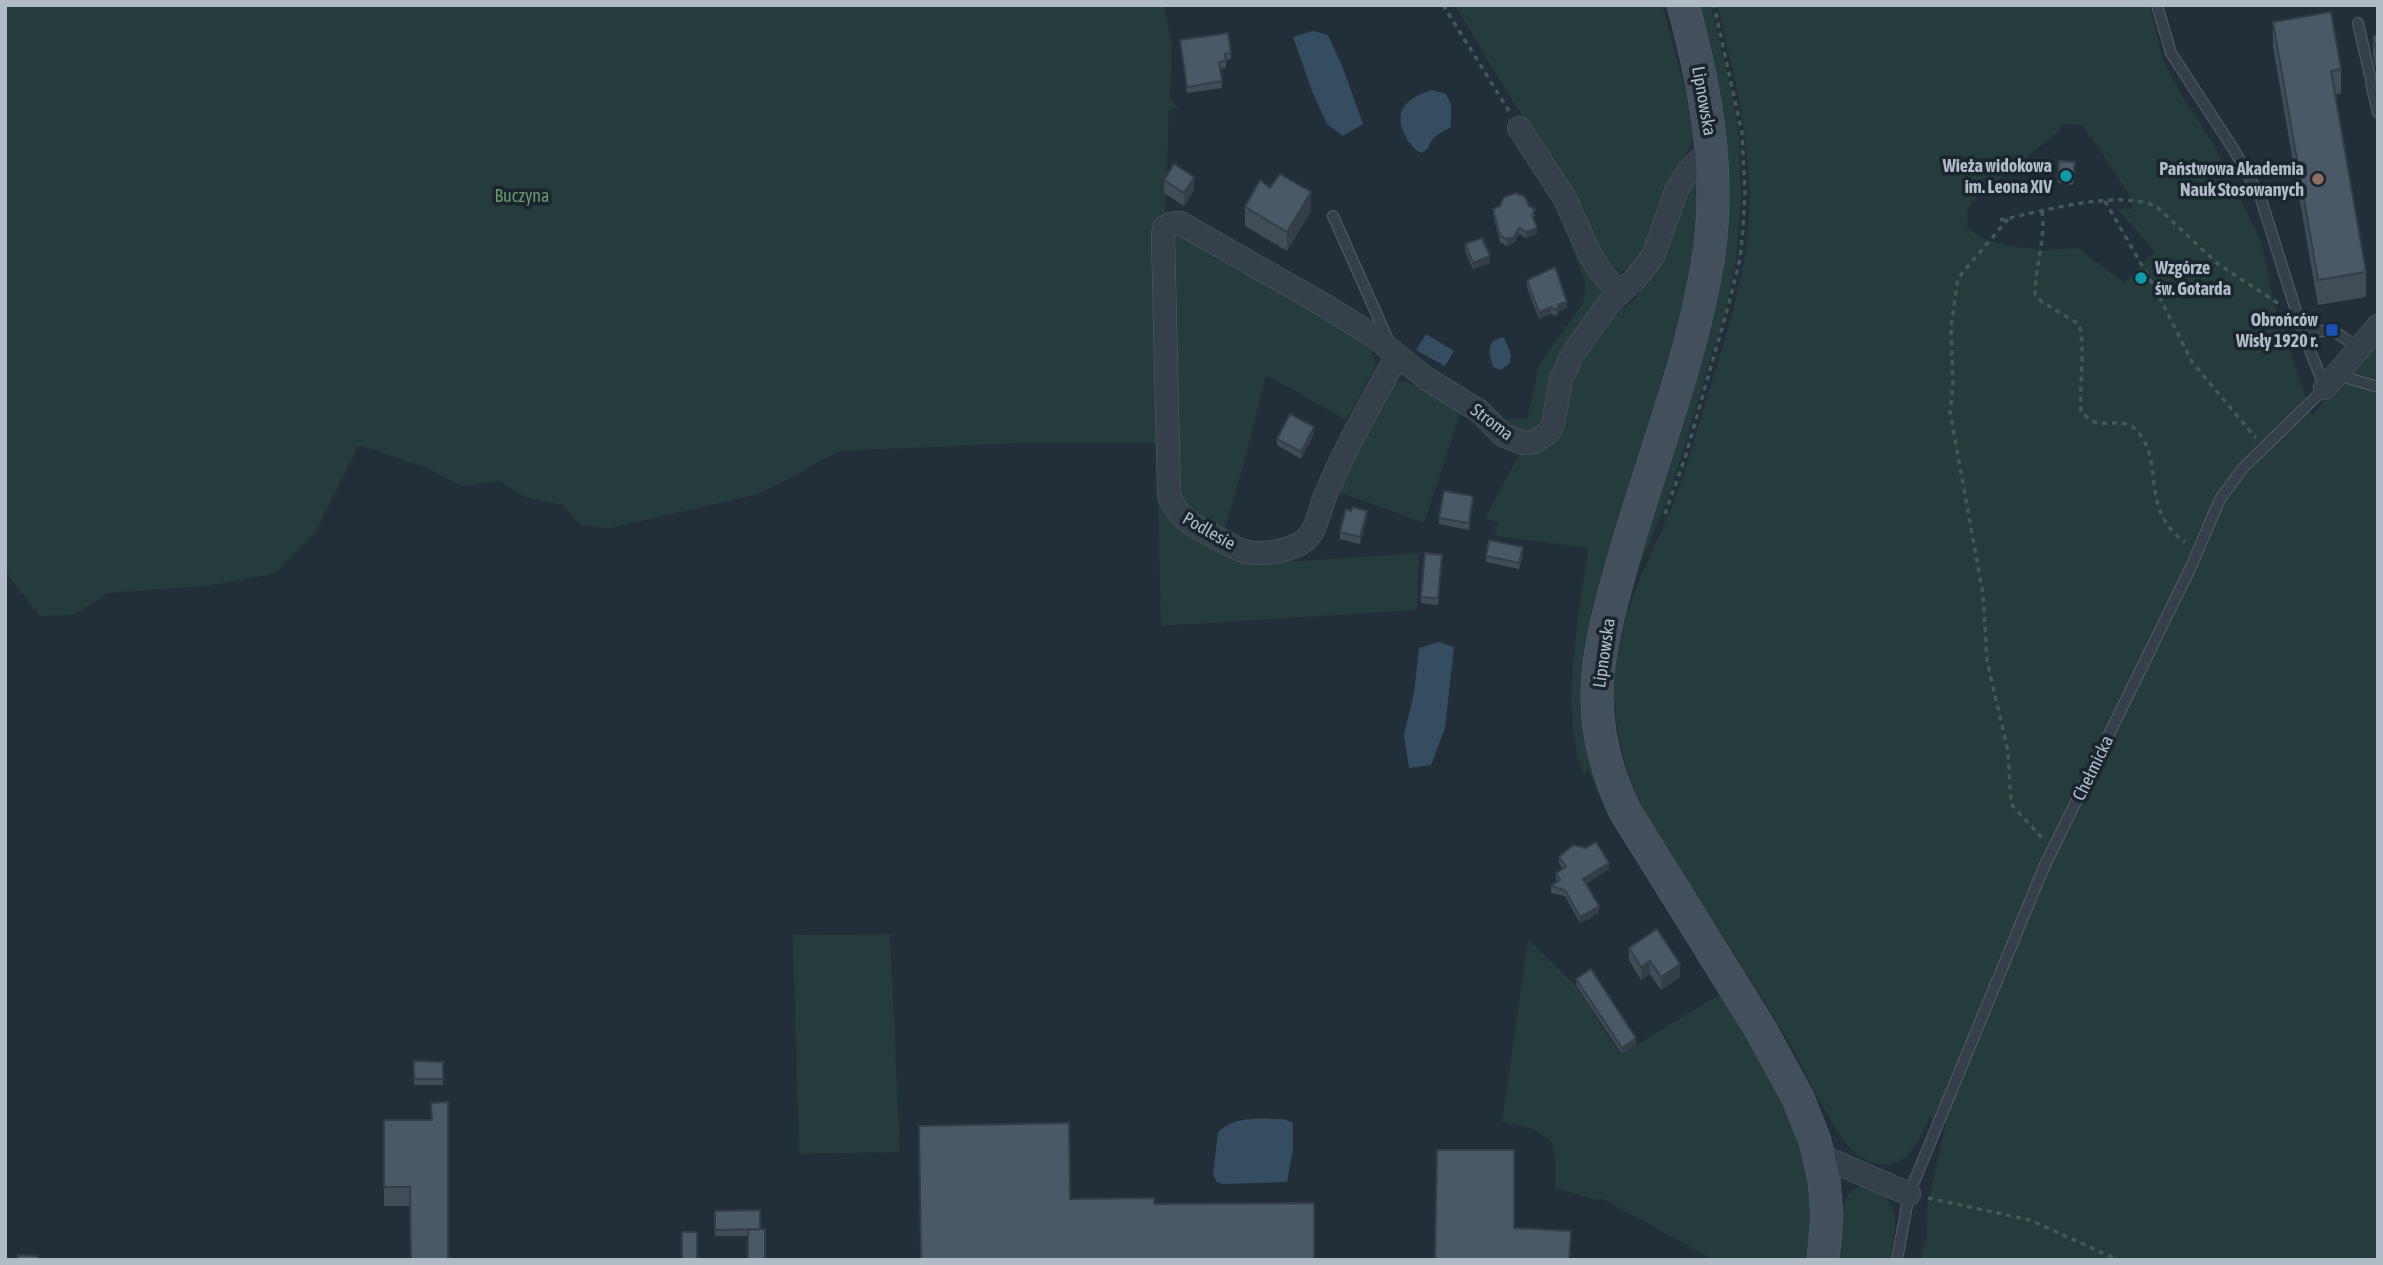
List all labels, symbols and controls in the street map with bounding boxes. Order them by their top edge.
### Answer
street label: Lipnowska [1688,65,1721,137]
place label: Wieża widokowa im. Leona XIV [1942,155,2052,197]
place label: Państwowa Akademia Nauk Stosowanych [2159,158,2304,200]
marker: Wieża widokowa im. Leona XIV [2058,168,2074,184]
marker: Państwowa Akademia Nauk Stosowanych [2310,171,2326,187]
park label: Buczyna [495,185,549,206]
place label: Wzgórze św. Gotarda [2154,257,2231,299]
marker: Wzgórze św. Gotarda [2133,270,2149,286]
place label: Obrońców Wisły 1920 r. [2235,309,2318,351]
marker: Obrońców Wisły 1920 r. [2324,322,2340,338]
street label: Stroma [1467,399,1518,444]
street label: Podlesie [1179,507,1239,554]
street label: Lipnowska [1588,617,1619,689]
street label: Chełmicka [2068,732,2117,804]

